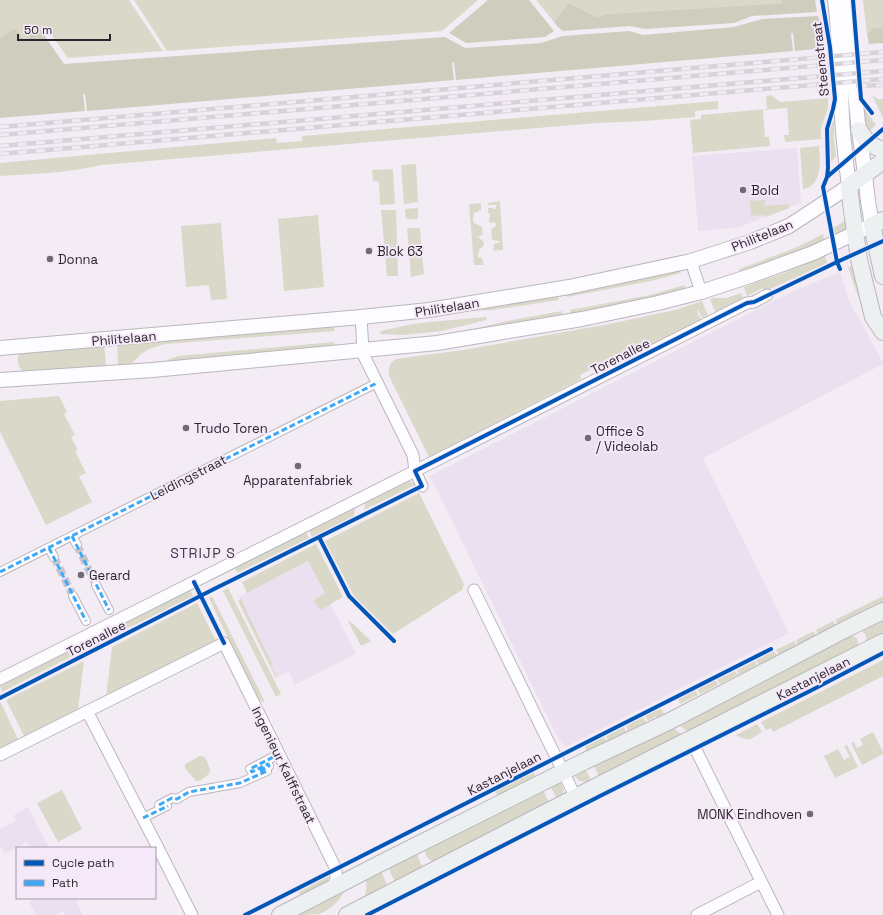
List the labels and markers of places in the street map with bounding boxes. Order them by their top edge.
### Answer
place label: Bold [751,182,779,199]
marker: Bold [738,185,748,195]
place label: Blok 63 [377,243,423,260]
marker: Blok 63 [364,246,374,256]
place label: Donna [58,251,99,268]
marker: Donna [45,254,55,264]
place label: Trudo Toren [194,420,268,437]
marker: Trudo Toren [181,423,191,433]
place label: Office S / Videolab [596,423,658,455]
marker: Office S / Videolab [583,433,593,443]
marker: Apparatenfabriek [293,461,303,471]
place label: Apparatenfabriek [243,472,353,489]
place label: Gerard [89,567,130,584]
marker: Gerard [76,570,86,580]
place label: MONK Eindhoven [697,806,802,823]
marker: MONK Eindhoven [805,809,815,819]

